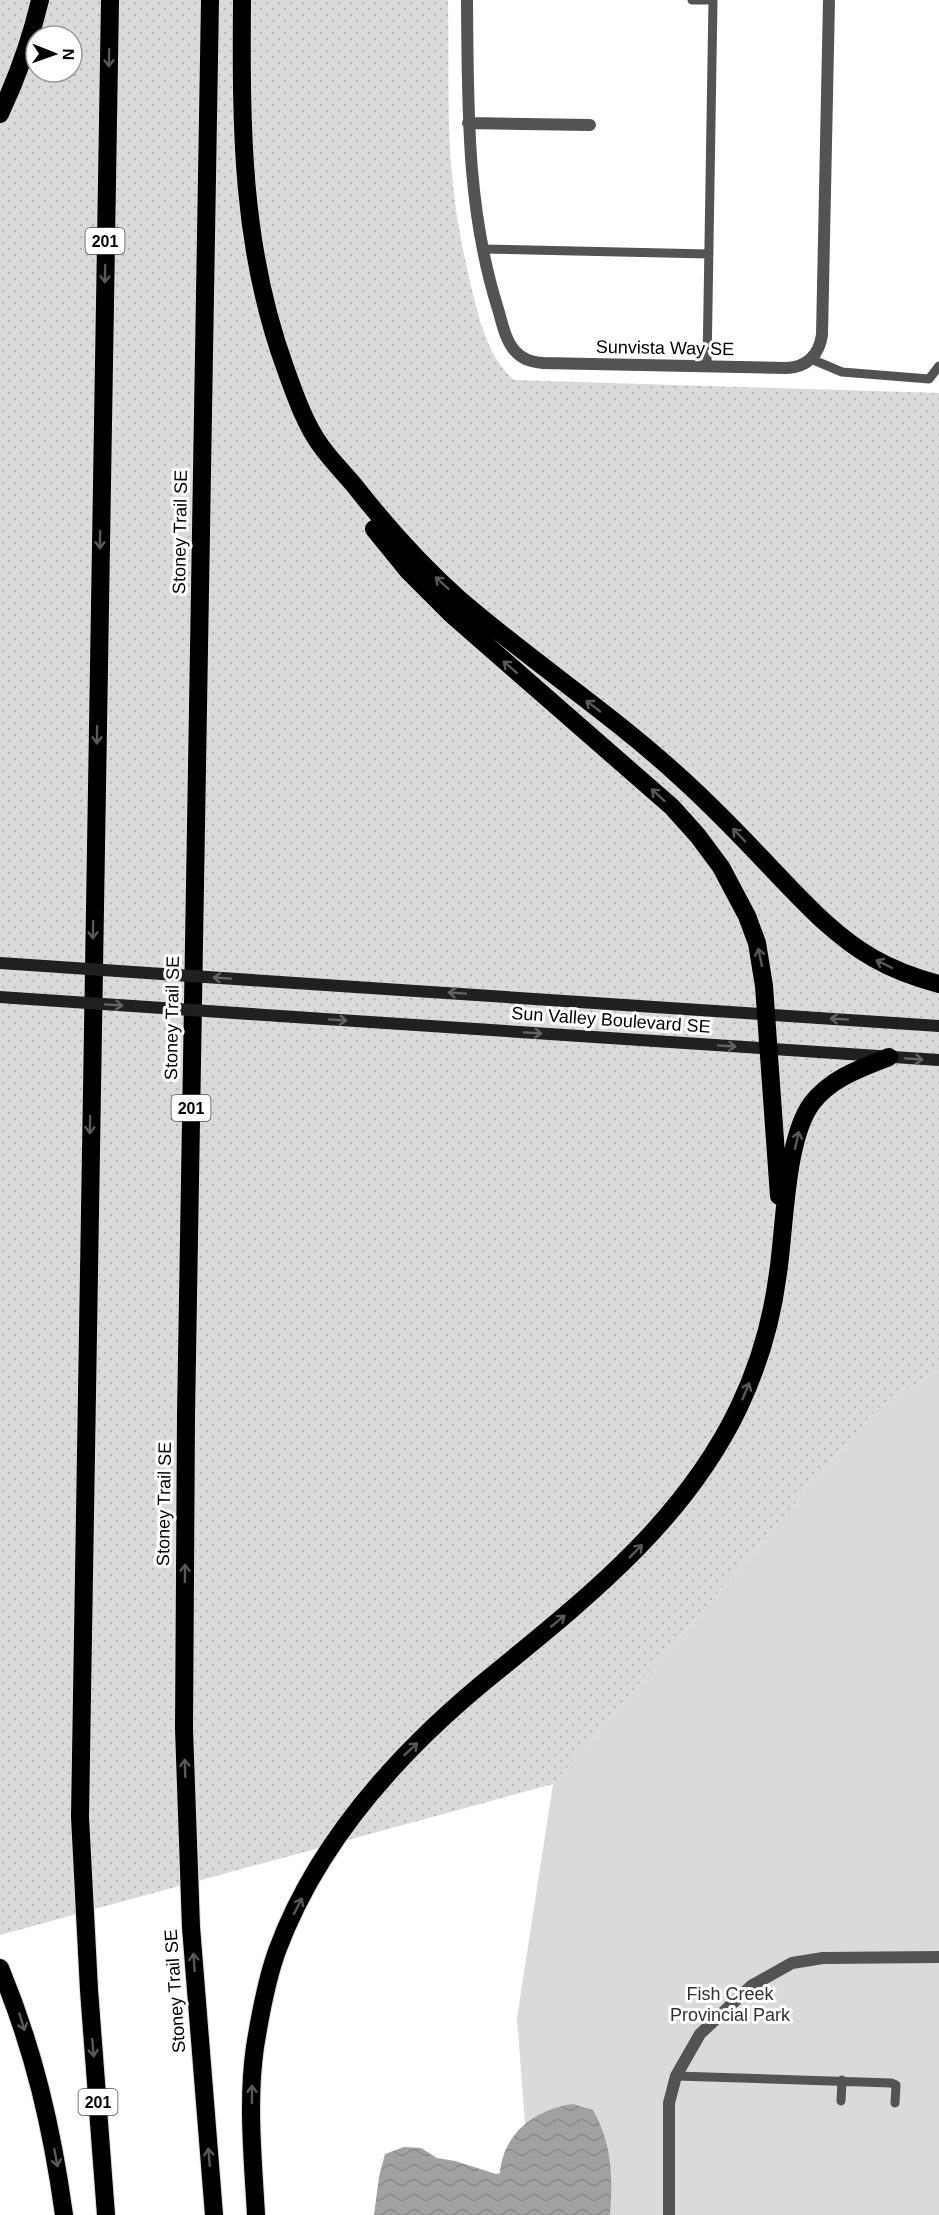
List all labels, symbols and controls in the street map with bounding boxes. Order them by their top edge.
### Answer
north arrow [24,24,84,84]
text: N [60,48,77,60]
one-way arrow [103,48,114,68]
road number: 201 [86,228,124,254]
one-way arrow [99,264,111,284]
street label: Sunvista Way SE [596,337,734,359]
street label: Stoney Trail SE [169,470,191,594]
one-way arrow [94,529,106,549]
one-way arrow [435,576,450,590]
one-way arrow [503,660,518,674]
one-way arrow [586,699,602,712]
one-way arrow [91,724,103,744]
one-way arrow [651,788,666,802]
one-way arrow [732,827,747,842]
one-way arrow [88,919,99,939]
one-way arrow [754,948,765,967]
street label: Stoney Trail SE [161,956,183,1080]
one-way arrow [876,957,894,969]
one-way arrow [212,972,232,983]
one-way arrow [447,988,467,999]
one-way arrow [104,1000,124,1011]
street label: Sun Valley Boulevard SE [511,1003,711,1037]
one-way arrow [829,1014,849,1025]
one-way arrow [328,1015,348,1026]
one-way arrow [522,1028,542,1039]
one-way arrow [717,1041,737,1052]
one-way arrow [904,1053,924,1064]
road number: 201 [172,1095,210,1121]
one-way arrow [84,1114,96,1134]
one-way arrow [791,1131,803,1150]
one-way arrow [741,1382,752,1400]
street label: Stoney Trail SE [153,1442,175,1566]
one-way arrow [629,1543,644,1558]
one-way arrow [179,1563,191,1583]
one-way arrow [550,1615,566,1628]
one-way arrow [404,1742,419,1757]
one-way arrow [180,1758,191,1778]
one-way arrow [292,1898,304,1916]
street label: Stoney Trail SE [161,1928,189,2054]
one-way arrow [188,1953,199,1973]
park label: Fish Creek Provincial Park [670,1984,791,2025]
one-way arrow [17,2012,28,2031]
one-way arrow [88,2038,99,2058]
one-way arrow [246,2085,258,2105]
road number: 201 [78,2089,118,2115]
one-way arrow [51,2147,62,2167]
one-way arrow [203,2147,214,2167]

